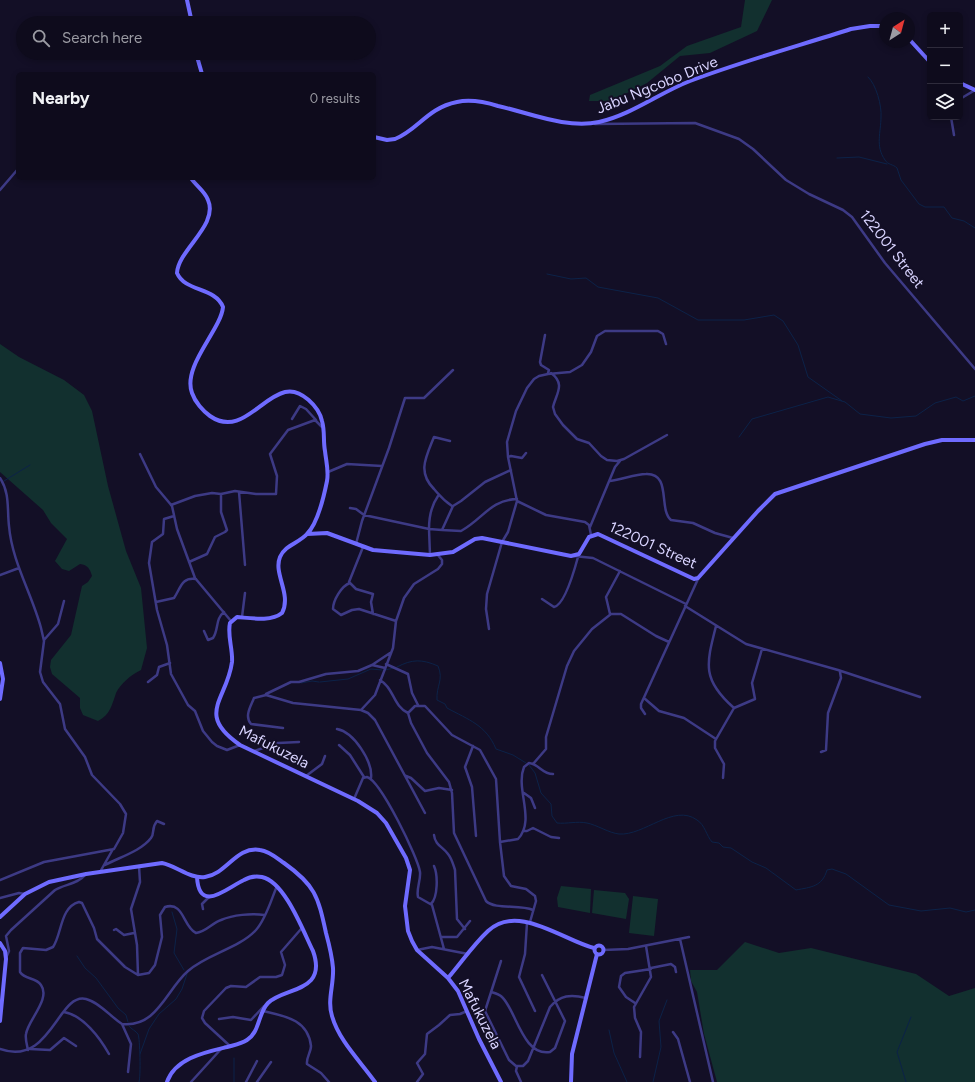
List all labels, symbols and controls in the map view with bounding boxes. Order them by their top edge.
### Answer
north arrow [879,12,915,48]
map controls [927,12,963,120]
button: + [927,12,963,48]
search box [16,16,376,60]
icon: search [30,27,52,49]
text: Search here [62,29,142,47]
button: − [927,48,963,84]
street label: Jabu Ngcobo Drive [594,52,720,118]
button: layers [927,84,963,120]
text: Nearby [32,88,90,108]
text: 0 results [310,91,360,106]
street label: 122001 Street [856,206,928,292]
street label: 122001 Street [606,518,700,572]
street label: Mafukuzela [236,722,312,772]
street label: Mafukuzela [455,976,505,1052]

